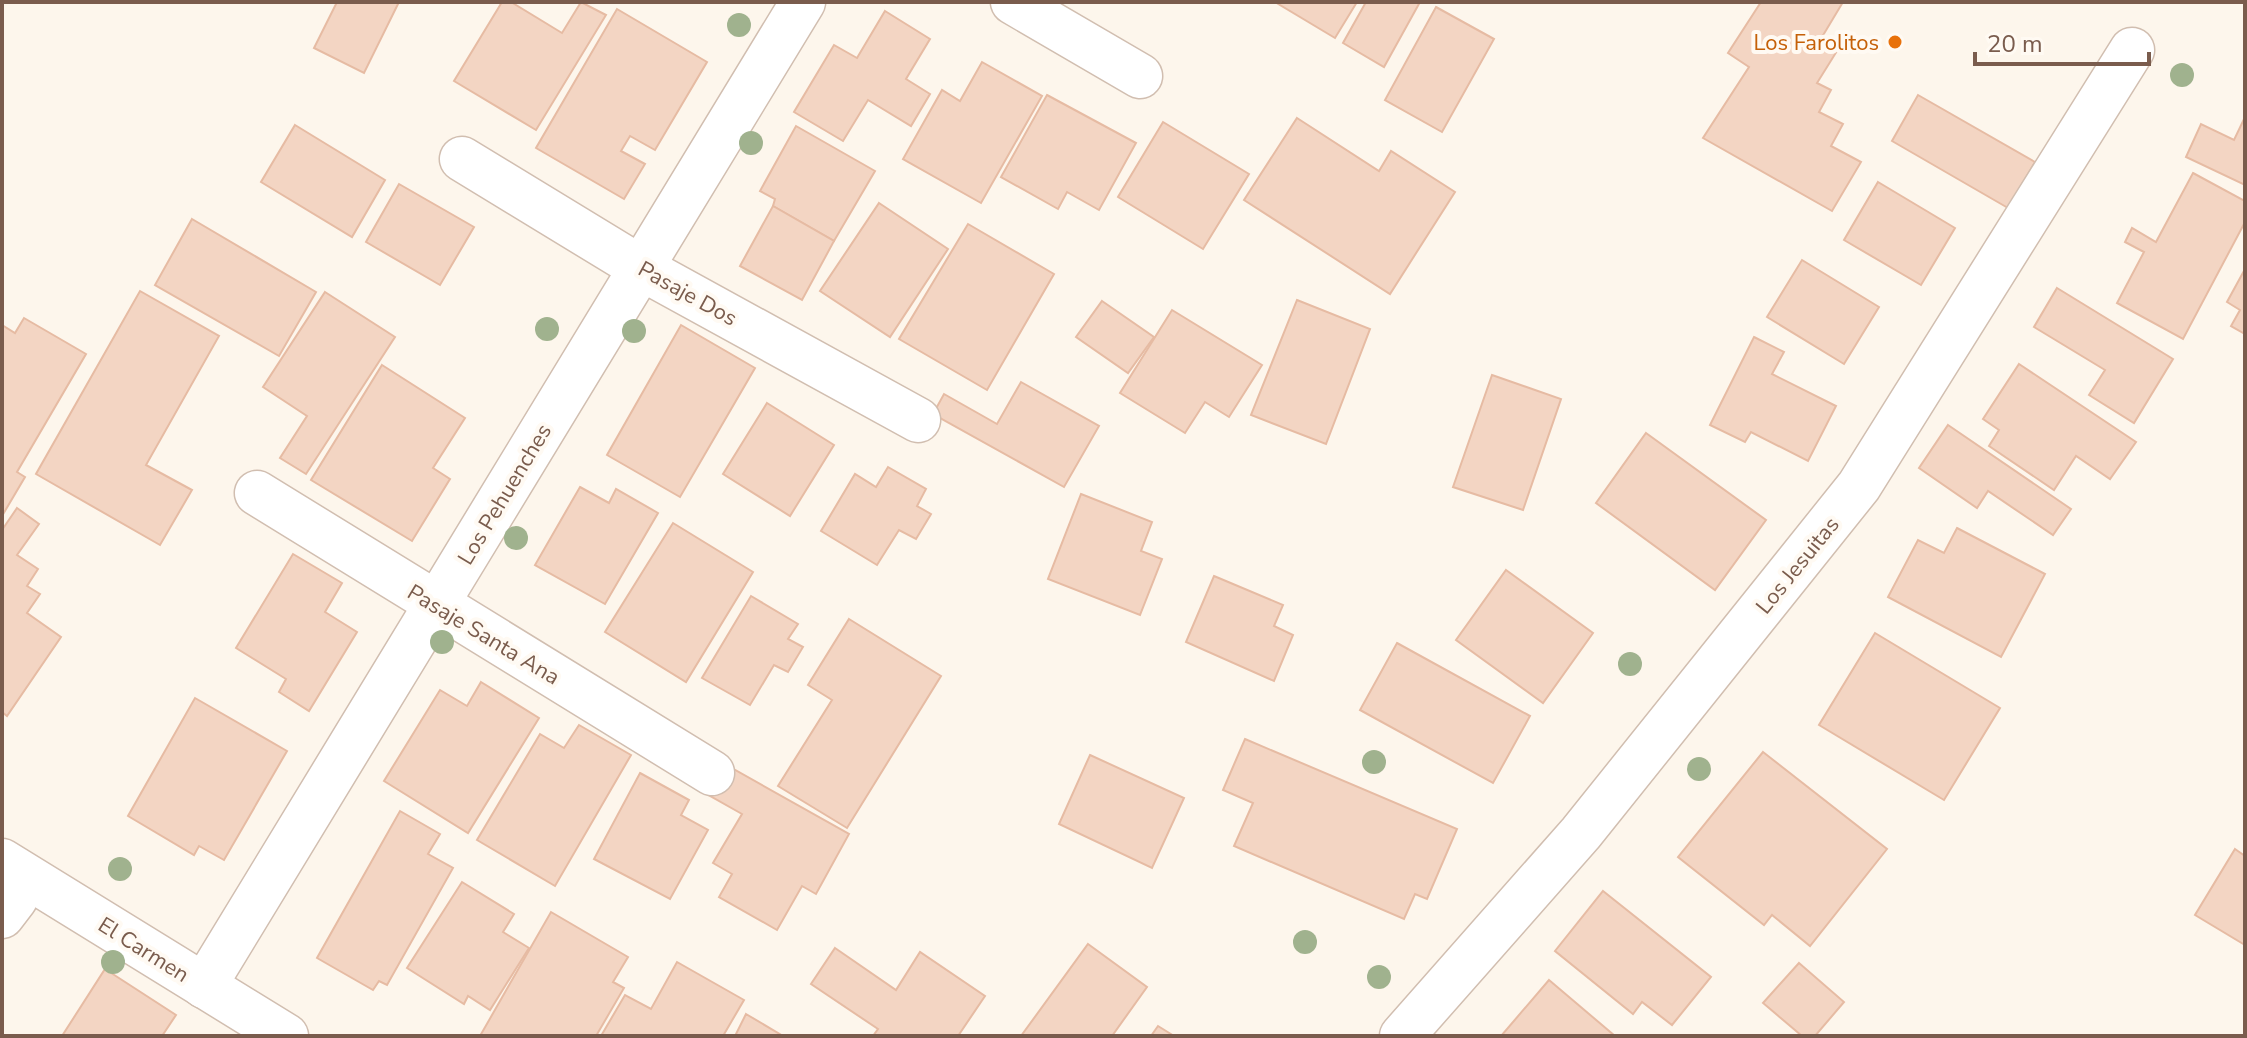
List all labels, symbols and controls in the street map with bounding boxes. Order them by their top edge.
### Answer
scale bar [1975,16,2149,66]
place label: Los Farolitos [1753,28,1879,58]
text: 20 m [1987,28,2043,60]
marker: Los Farolitos [1886,33,1904,51]
street label: Pasaje Dos [633,254,742,333]
street label: Los Pehuenches [451,418,559,571]
street label: Los Jesuitas [1749,511,1846,621]
street label: Pasaje Santa Ana [402,578,565,692]
street label: El Carmen [92,910,195,990]

